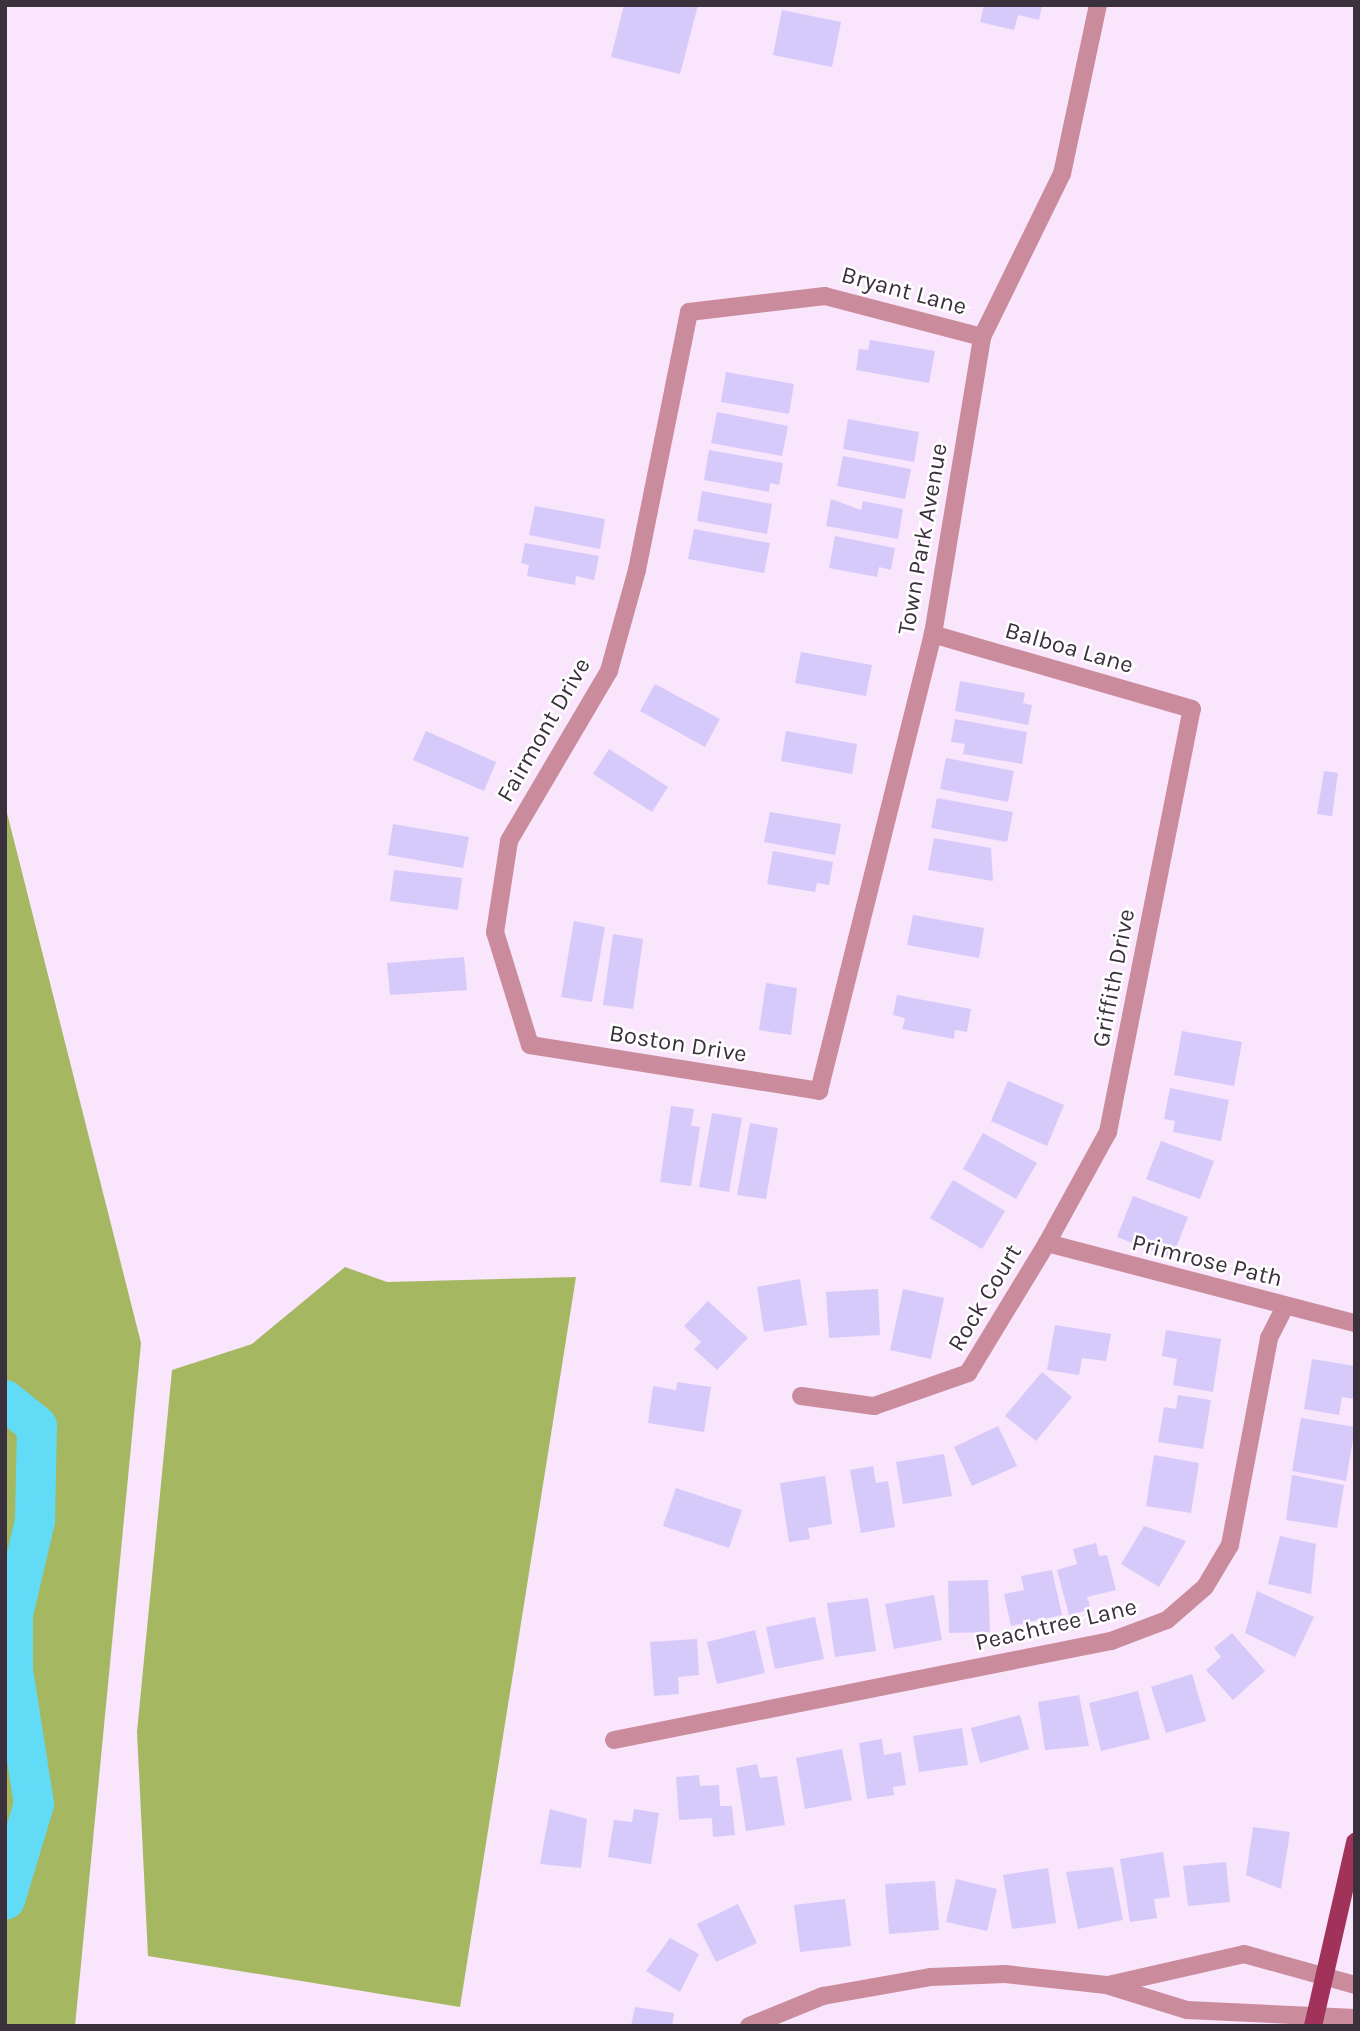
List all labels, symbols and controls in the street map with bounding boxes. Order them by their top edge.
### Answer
street label: Bryant Lane [838,260,970,322]
street label: Town Park Avenue [892,441,954,637]
street label: Balboa Lane [1001,616,1137,680]
street label: Fairmont Drive [491,653,597,807]
street label: Griffith Drive [1086,906,1142,1050]
street label: Boston Drive [607,1019,749,1069]
street label: Primrose Path [1129,1228,1285,1294]
street label: Rock Court [942,1239,1028,1357]
street label: Peachtree Lane [972,1592,1140,1658]

